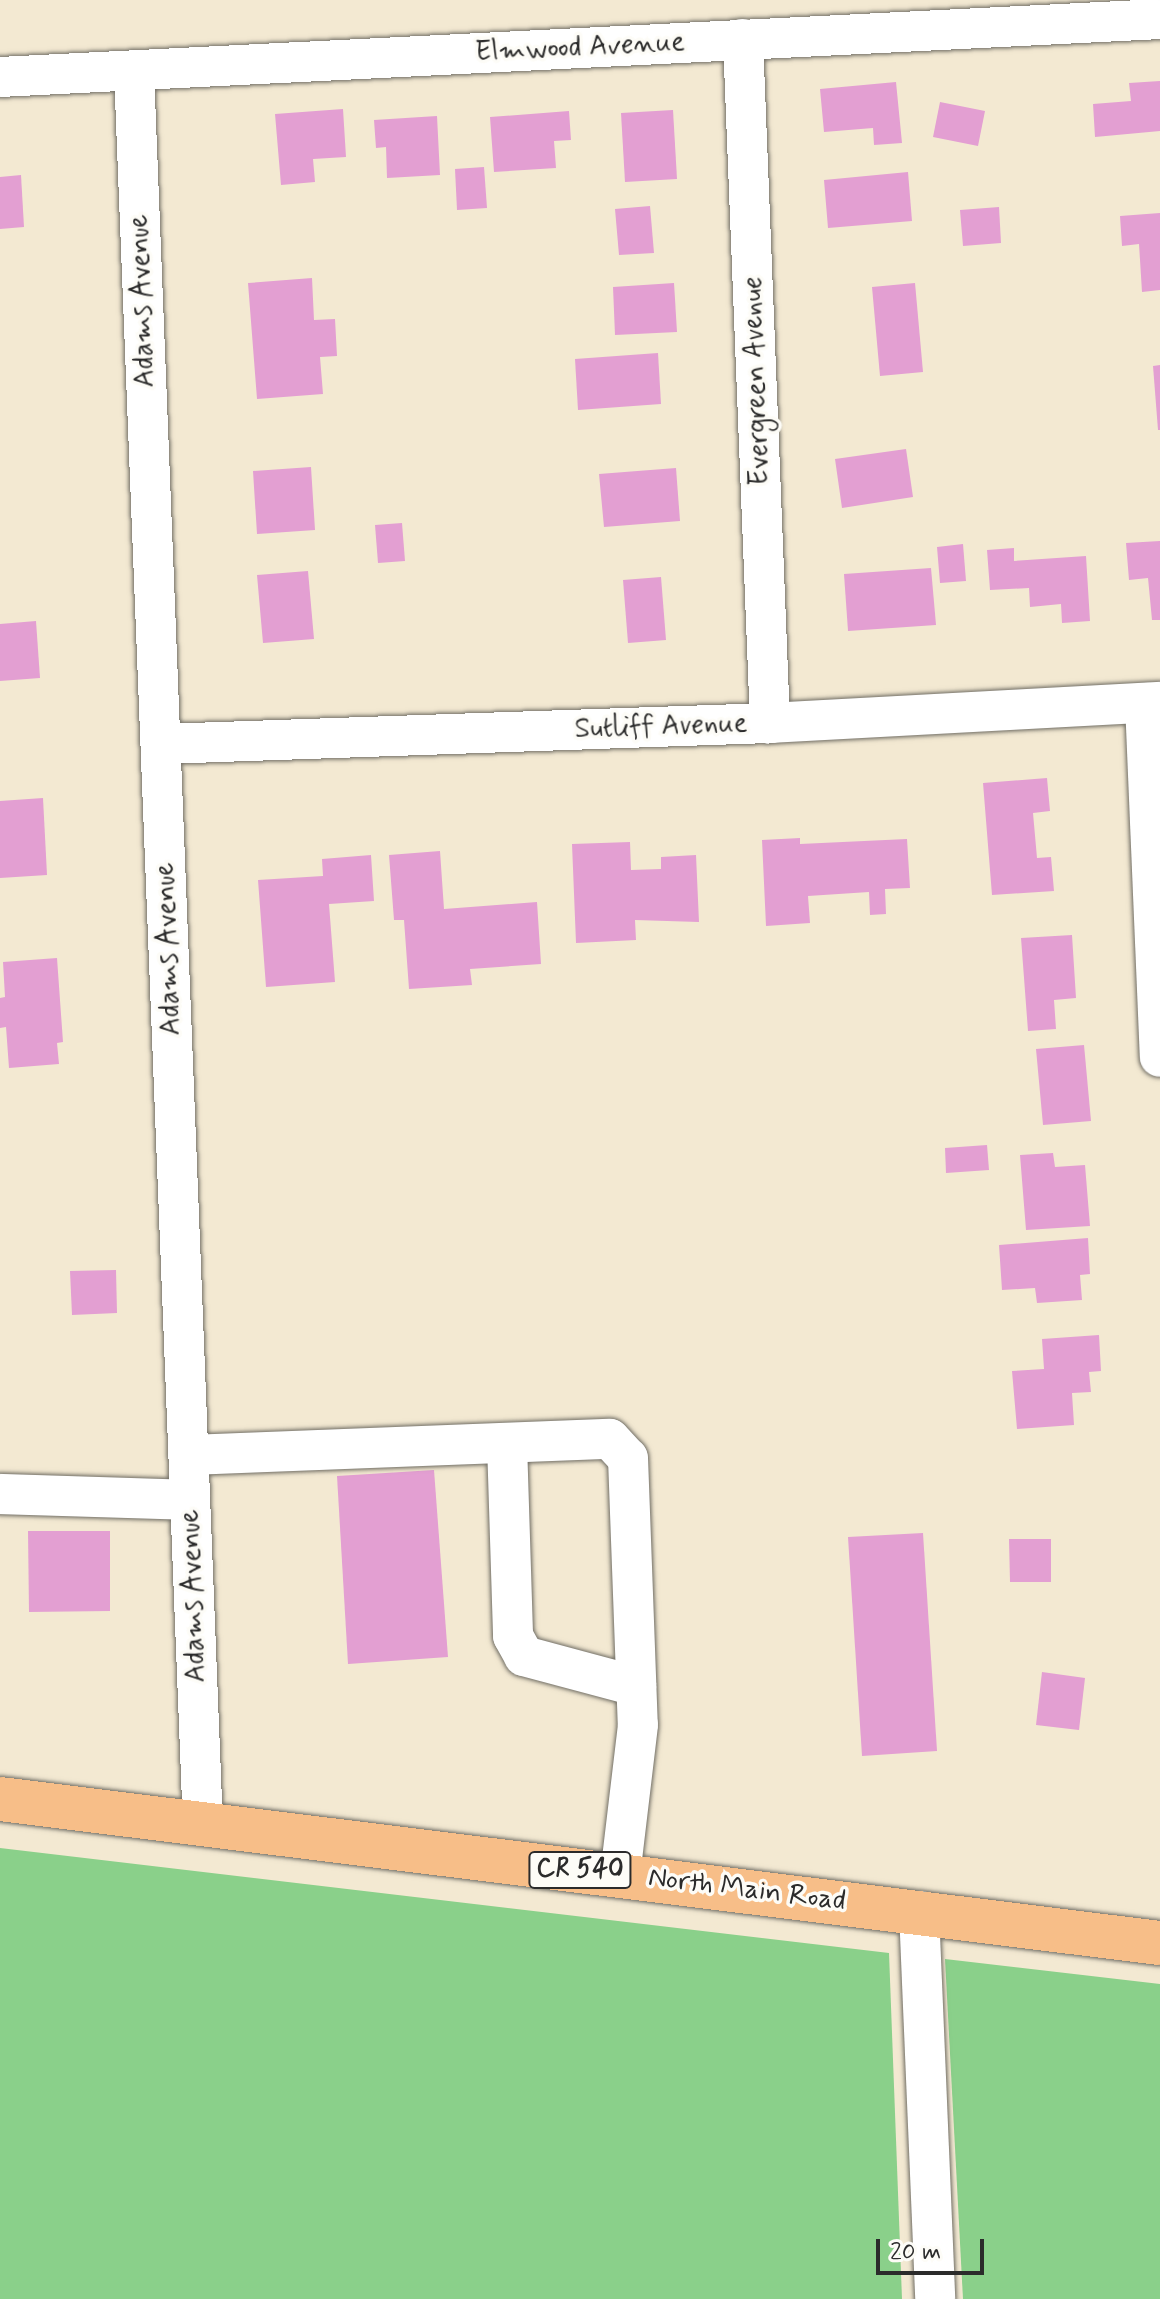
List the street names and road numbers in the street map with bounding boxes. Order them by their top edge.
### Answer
street label: Elmwood Avenue [478,26,682,70]
street label: Adams Avenue [123,212,163,390]
street label: Evergreen Avenue [736,273,778,489]
street label: Sutliff Avenue [573,707,749,747]
street label: Adams Avenue [149,860,189,1038]
street label: Adams Avenue [174,1507,214,1685]
road number: CR 540 [528,1848,632,1892]
street label: North Main Road [647,1861,847,1919]

